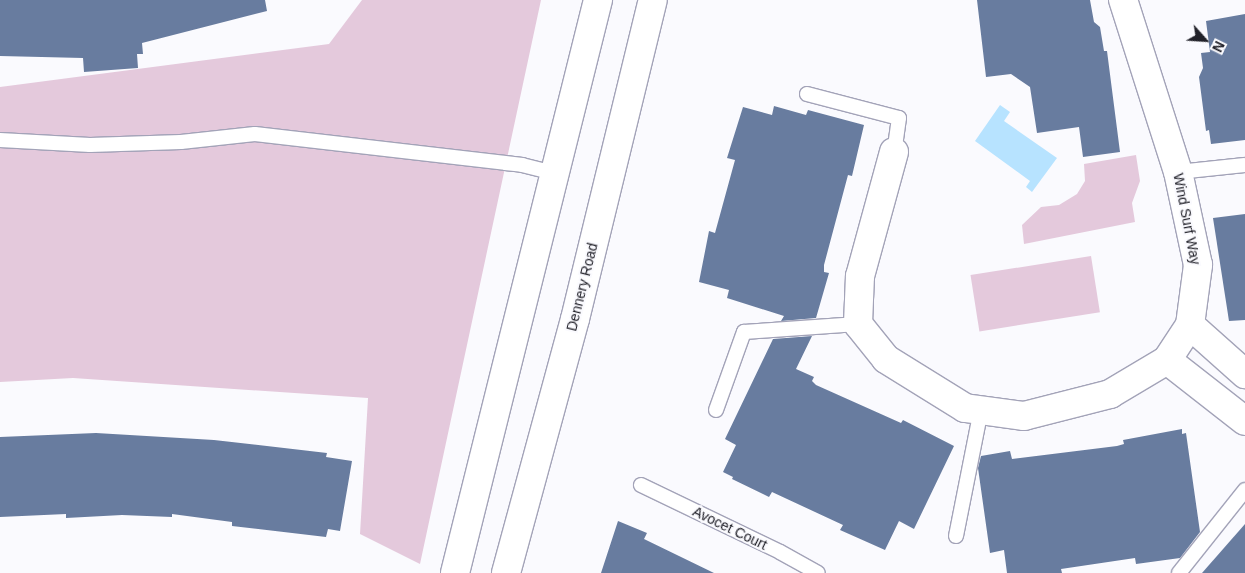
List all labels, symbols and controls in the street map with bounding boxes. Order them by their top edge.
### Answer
north arrow [1180,15,1230,65]
text: N [1209,39,1228,55]
street label: Wind Surf Way [1170,172,1204,266]
street label: Dennery Road [563,241,601,333]
street label: Avocet Court [690,503,770,553]

